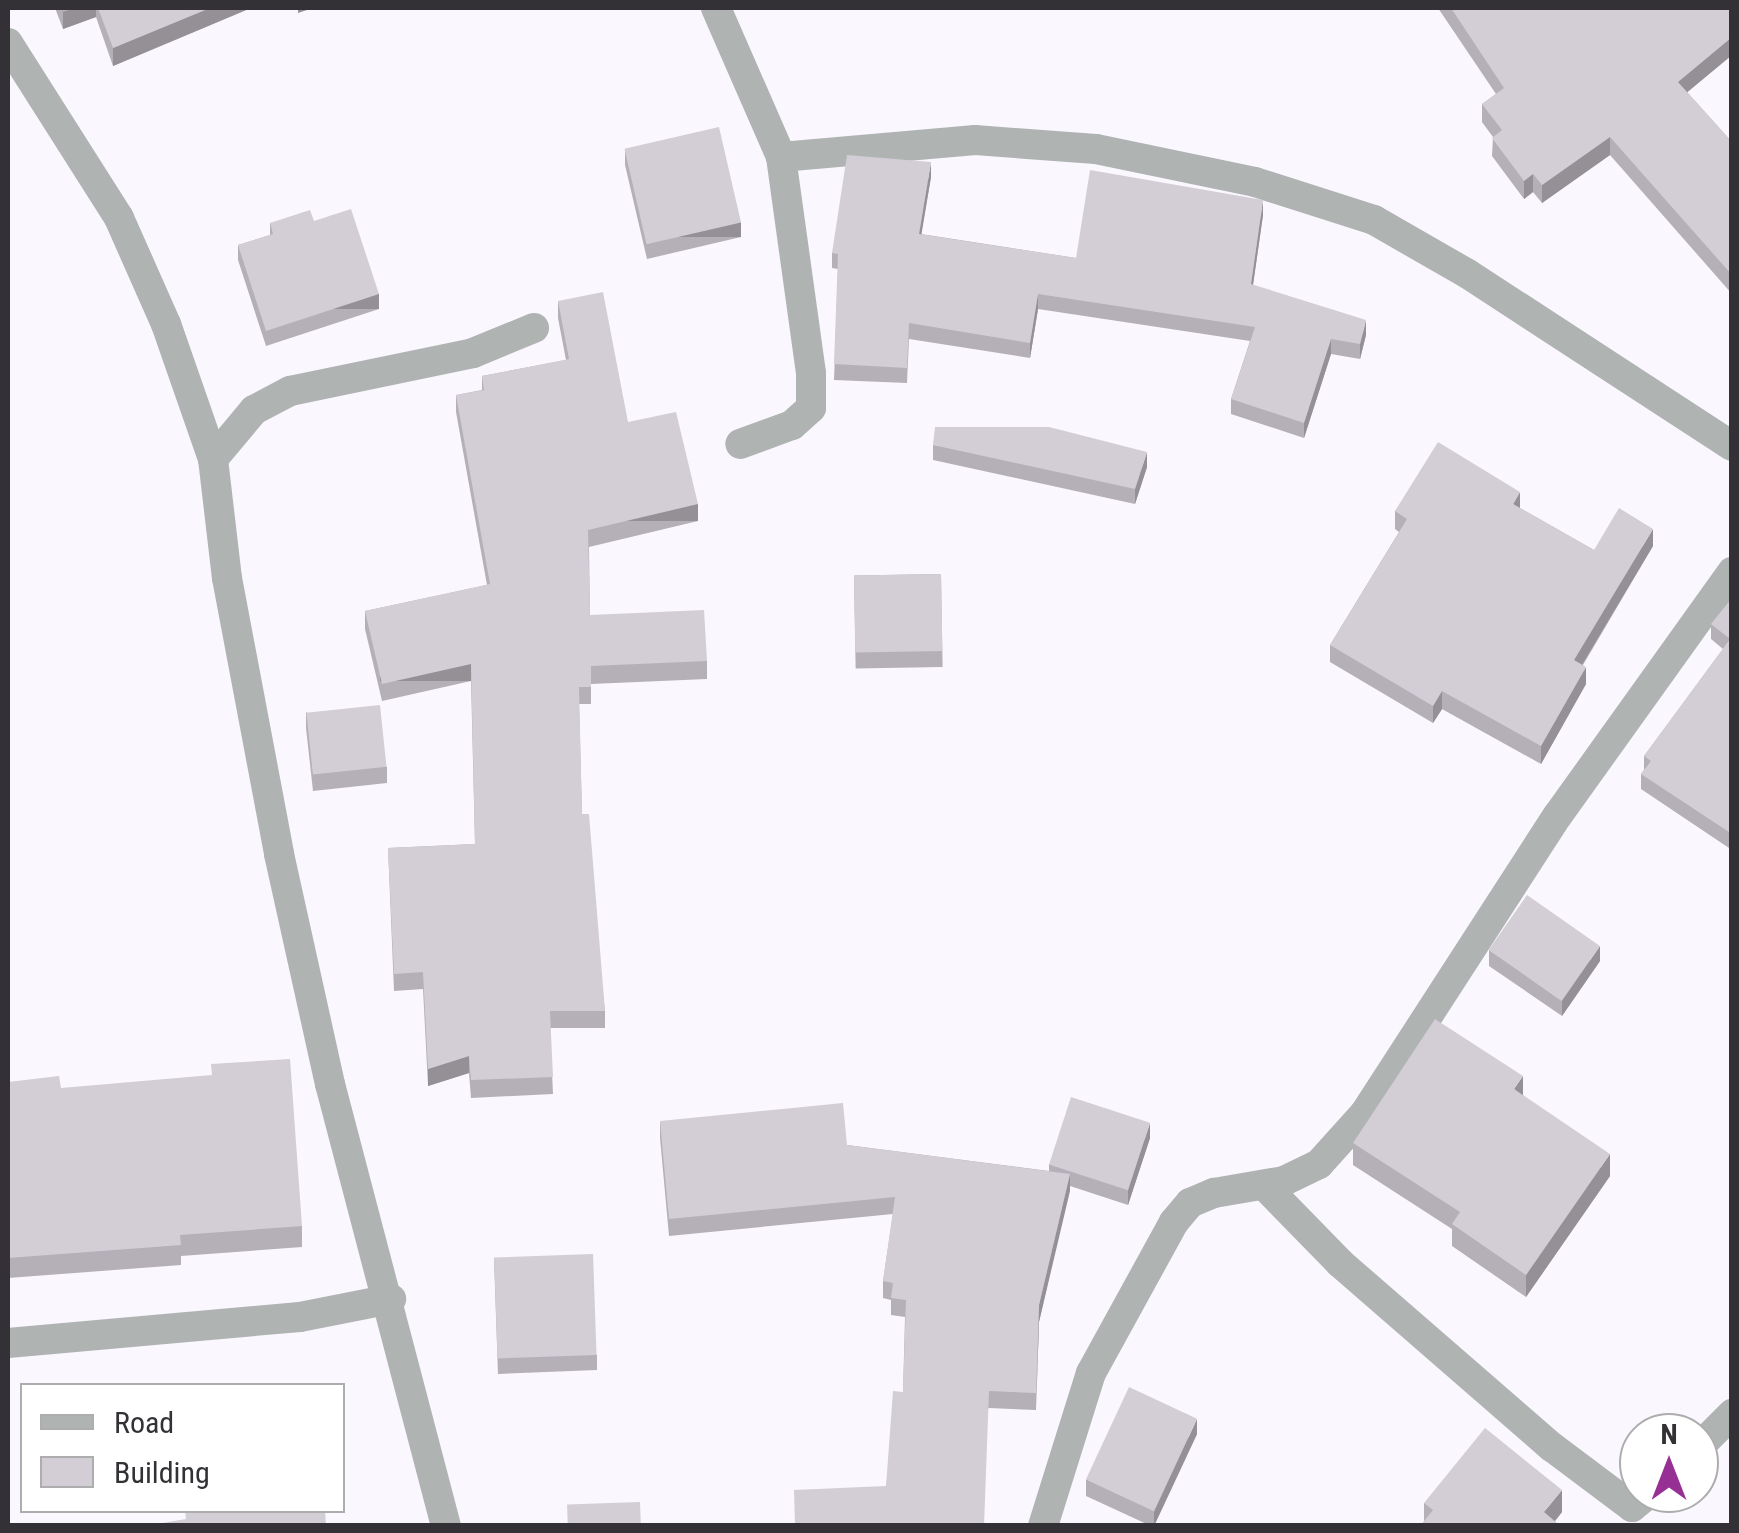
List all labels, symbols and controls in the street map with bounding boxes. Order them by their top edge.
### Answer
legend [20,1383,345,1513]
text: Road [114,1405,174,1440]
north arrow [1619,1413,1719,1513]
text: N [1660,1418,1678,1451]
text: Building [114,1455,210,1490]

